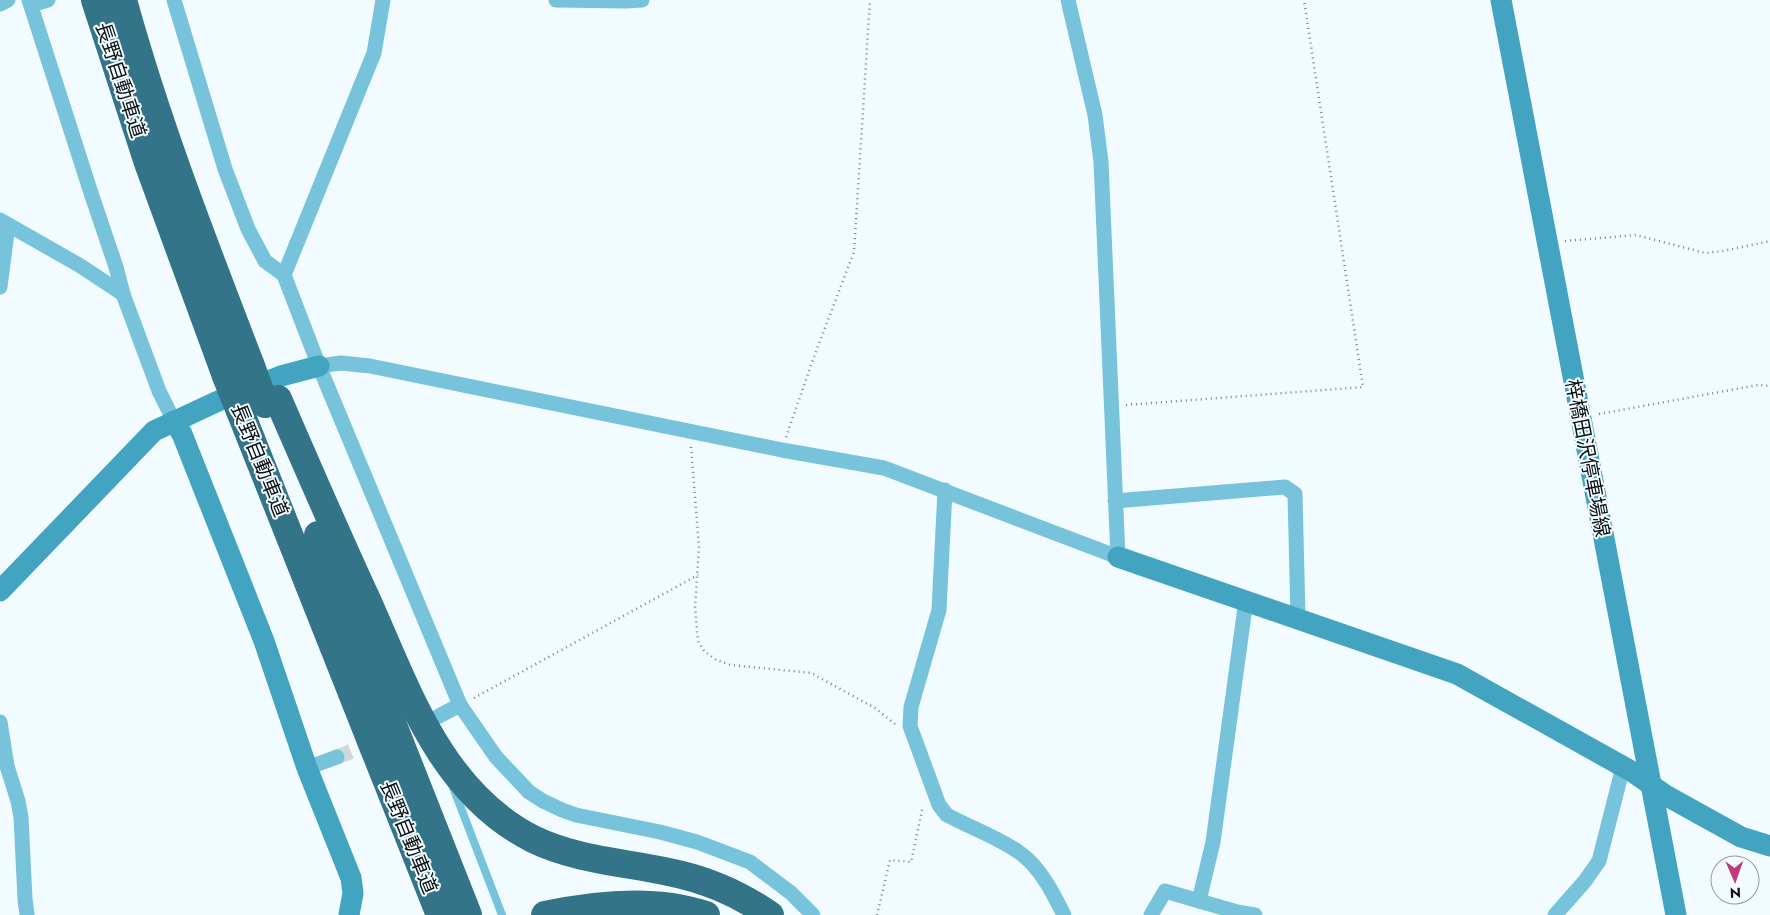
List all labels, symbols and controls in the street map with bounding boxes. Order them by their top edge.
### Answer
street label: 長野自動車道 [88,19,153,142]
street label: 梓橋田沢停車場線 [1558,377,1617,539]
street label: 長野自動車道 [224,399,295,521]
street label: 長野自動車道 [373,776,444,898]
north arrow [1710,855,1760,905]
text: N [1730,883,1741,903]

